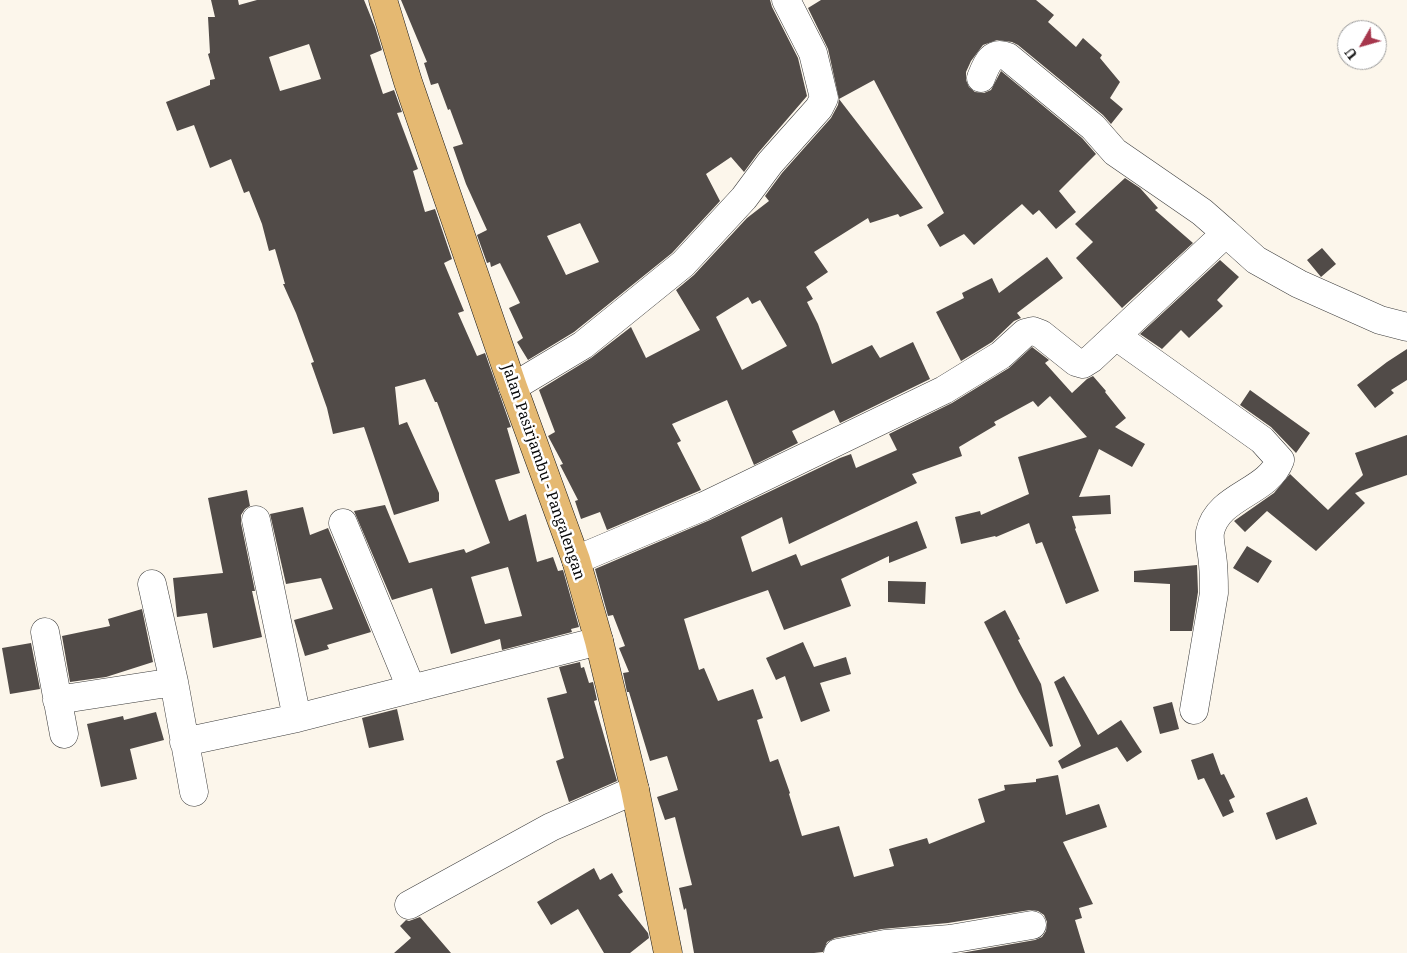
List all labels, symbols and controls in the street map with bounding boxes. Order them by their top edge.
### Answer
north arrow [1337,20,1387,70]
text: U [1340,44,1361,64]
street label: Jalan Pasirjambu - Pangalengan [498,362,588,582]

